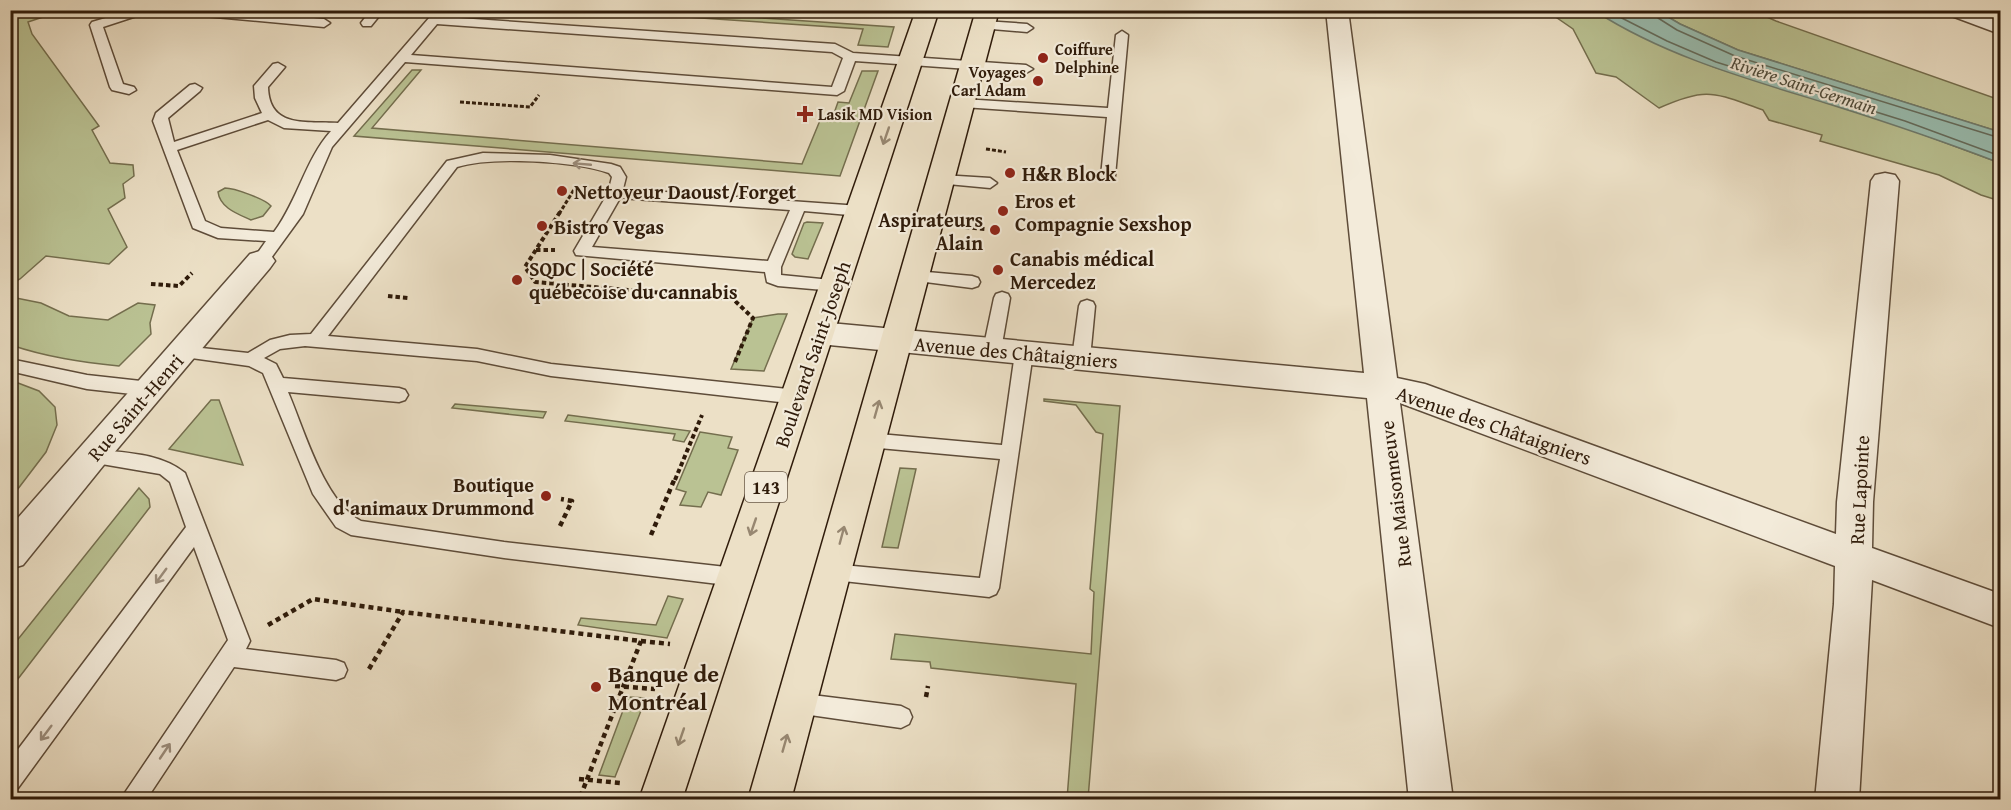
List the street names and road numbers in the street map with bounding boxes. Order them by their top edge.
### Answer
street label: Boulevard Saint-Joseph [766,257,858,451]
street label: Avenue des Châtaigniers [913,329,1119,375]
street label: Rue Saint-Henri [80,347,190,467]
street label: Avenue des Châtaigniers [1393,378,1595,472]
street label: Rue Maisonneuve [1372,419,1418,569]
street label: Rue Lapointe [1842,435,1876,545]
road number: 143 [745,472,787,502]

